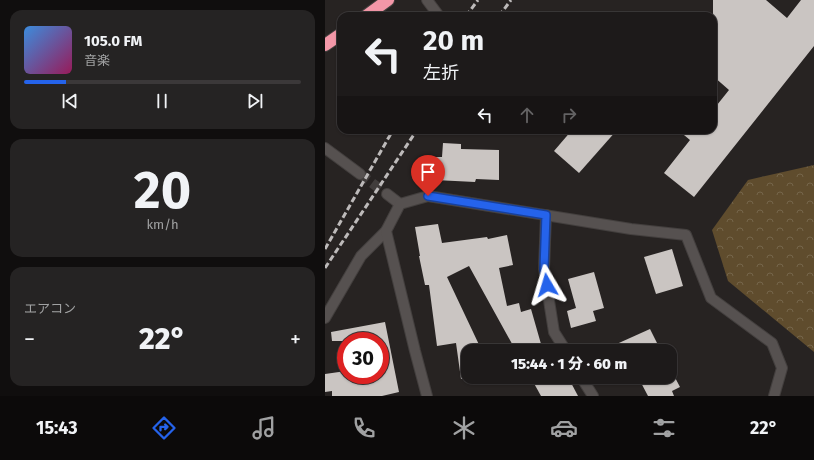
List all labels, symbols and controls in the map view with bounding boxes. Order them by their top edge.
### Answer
text: 20 m [423,24,484,57]
icon: left [357,28,409,80]
text: 105.0 FM [84,32,142,50]
text: 音楽 [84,53,110,68]
text: 左折 [423,62,459,84]
icon: previous [59,90,81,112]
icon: pause [151,90,173,112]
icon: next [244,90,266,112]
icon: left [474,104,496,126]
icon: ahead [516,104,538,126]
icon: right [558,104,580,126]
pin [411,155,445,196]
text: 20 [134,159,191,222]
icon: arrive [417,161,439,183]
text: km/h [146,217,179,232]
position arrow [526,264,568,306]
text: エアコン [24,301,76,316]
text: 22° [139,321,186,357]
text: − [24,326,35,353]
text: + [290,326,301,353]
speed limit sign: 30 [337,332,389,384]
text: 15:44 · 1 分 · 60 m [511,355,627,373]
icon: directions [150,414,178,442]
icon: music [250,414,278,442]
icon: phone [350,414,378,442]
icon: climate [450,414,478,442]
icon: car [550,414,578,442]
icon: filters [650,414,678,442]
text: 15:43 [36,417,78,439]
text: 22° [750,417,778,439]

